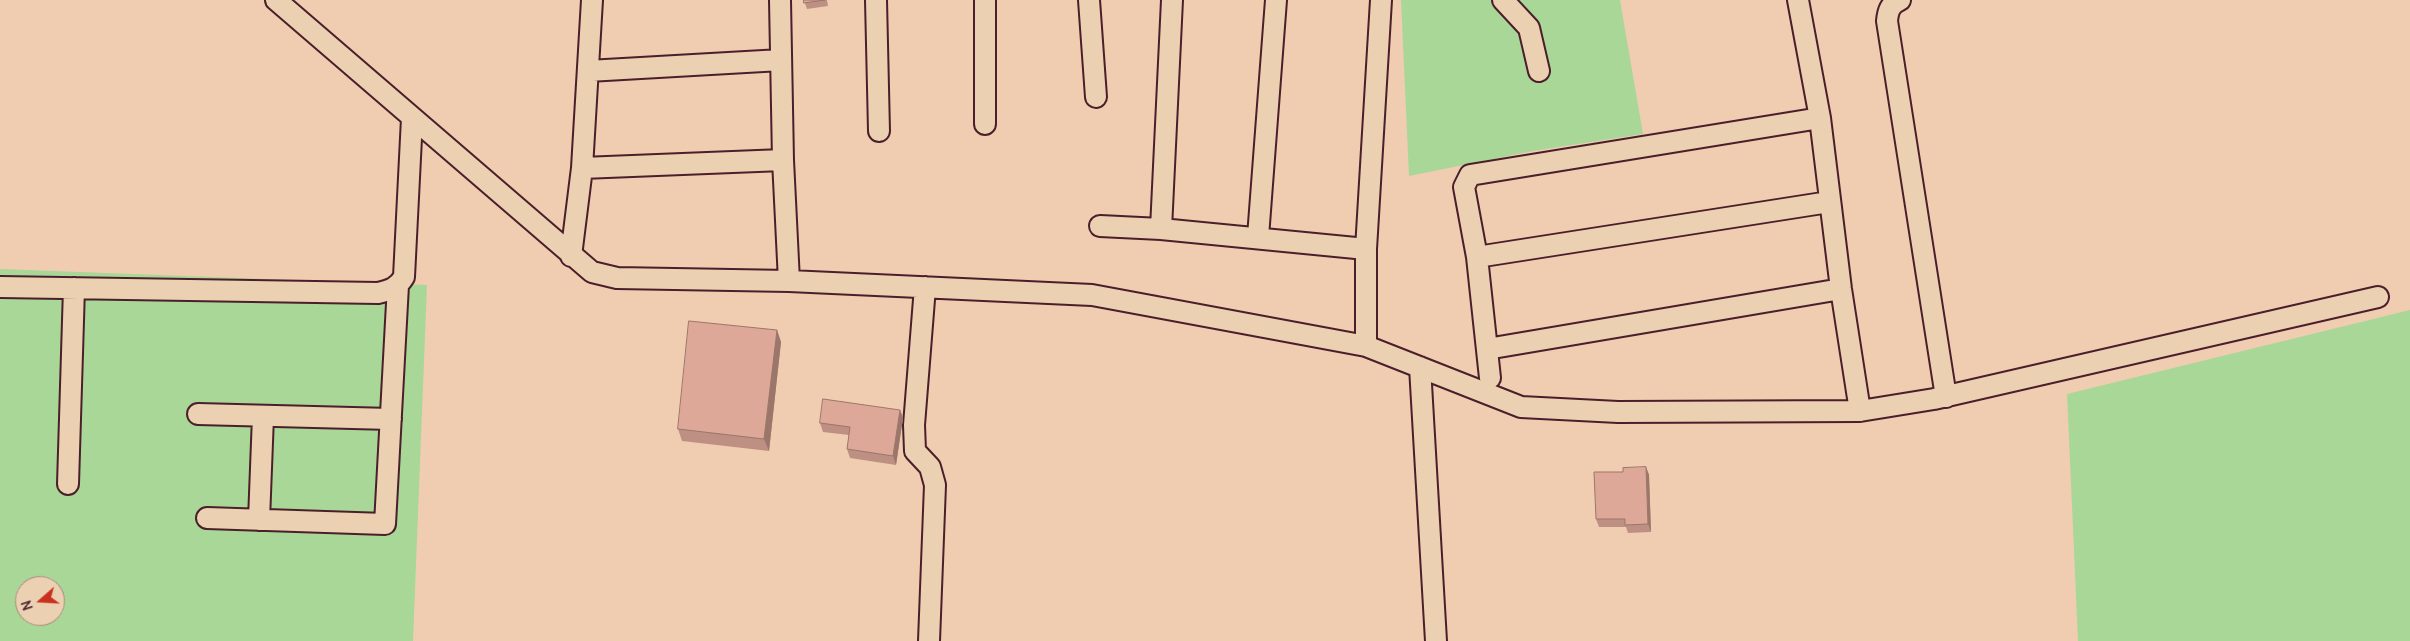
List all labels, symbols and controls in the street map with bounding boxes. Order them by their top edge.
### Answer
north arrow [15,576,65,626]
text: N [17,598,37,613]

